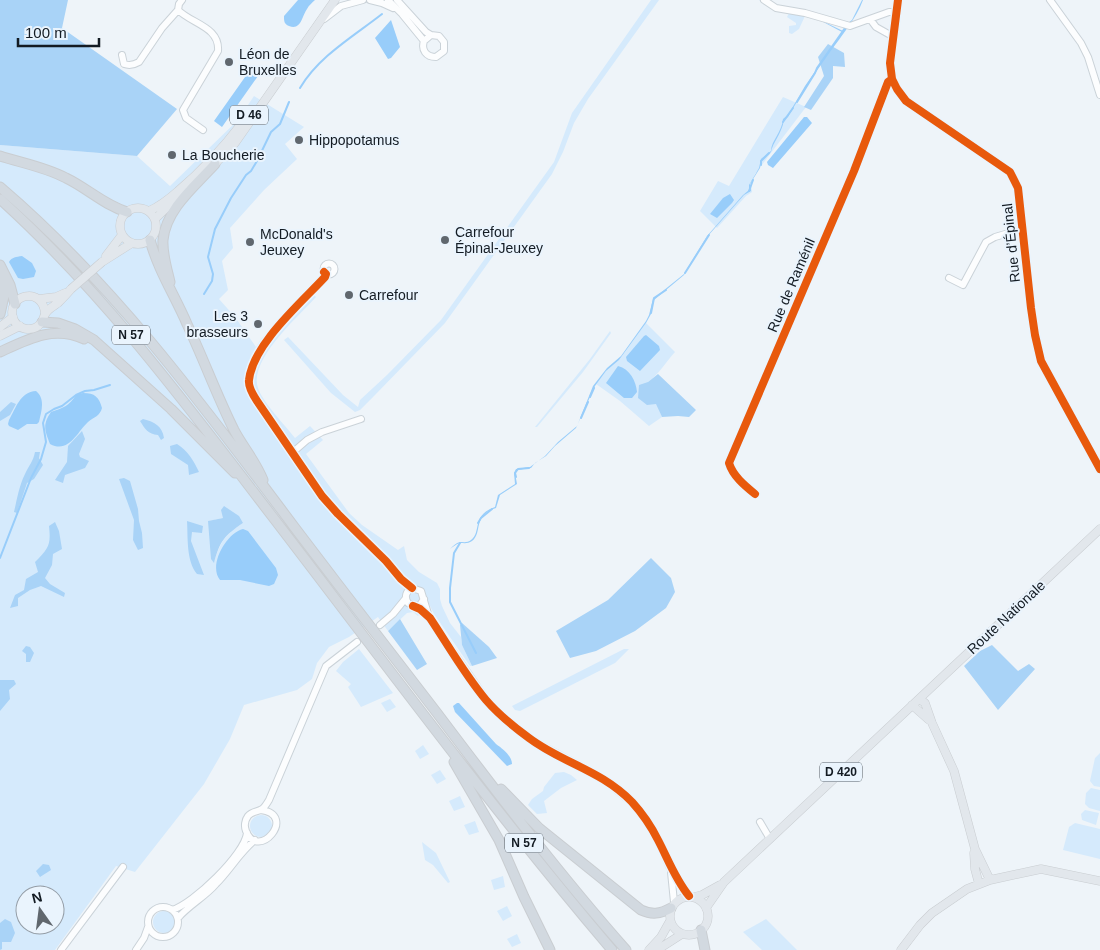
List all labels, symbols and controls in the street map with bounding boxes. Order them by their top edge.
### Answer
scale bar [18,15,99,47]
text: 100 m [25,24,67,41]
place label: Léon de Bruxelles [239,46,297,78]
marker: Léon de Bruxelles [223,56,235,68]
road number: D 46 [230,106,268,124]
place label: Hippopotamus [309,132,399,148]
marker: Hippopotamus [293,134,305,146]
place label: La Boucherie [182,147,265,163]
marker: La Boucherie [166,149,178,161]
street label: Rue d’Épinal [999,203,1023,283]
place label: Carrefour Épinal-Jeuxey [455,224,543,256]
place label: McDonald's Jeuxey [260,226,333,258]
marker: Carrefour Épinal-Jeuxey [439,234,451,246]
marker: McDonald's Jeuxey [244,236,256,248]
street label: Rue de Raménil [764,236,818,334]
place label: Carrefour [359,287,418,303]
marker: Carrefour [343,289,355,301]
place label: Les 3 brasseurs [187,308,248,340]
marker: Les 3 brasseurs [252,318,264,330]
road number: N 57 [112,326,150,344]
street label: Route Nationale [964,577,1048,657]
road number: D 420 [820,762,862,782]
road number: N 57 [505,834,543,852]
north arrow [15,885,65,935]
text: N [30,888,44,906]

